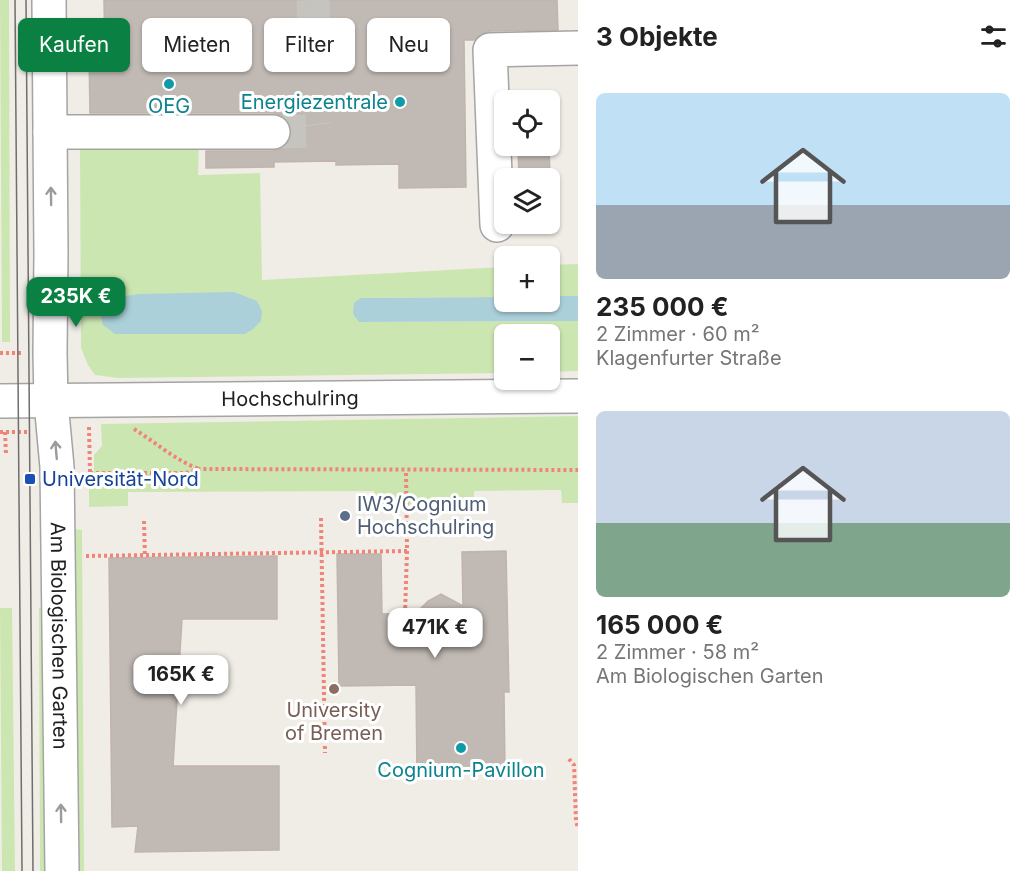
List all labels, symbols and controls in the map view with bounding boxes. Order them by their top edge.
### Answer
chip: Kaufen [18,18,130,72]
chip: Mieten [142,18,252,72]
chip: Filter [264,18,355,72]
chip: Neu [367,18,450,72]
icon: filters [977,20,1010,53]
text: 3 Objekte [596,21,718,52]
marker: OEG [162,77,176,91]
place label: Energiezentrale [241,90,388,114]
map controls [494,90,560,390]
button: locate [494,90,560,156]
place label: OEG [148,94,190,118]
marker: Energiezentrale [393,95,407,109]
icon: home [749,132,857,240]
button: layers [494,168,560,234]
one-way arrow [45,186,57,206]
button: + [494,246,560,312]
pin: 235K € [27,277,125,328]
text: 235K € [40,284,112,308]
text: 235 000 € [596,291,729,322]
text: 2 Zimmer · 60 m² [596,322,760,346]
button: − [494,324,560,390]
text: Klagenfurter Straße [596,346,782,370]
street label: Hochschulring [221,386,359,411]
one-way arrow [50,440,61,460]
icon: home [749,450,857,558]
place label: Universität-Nord [42,467,199,491]
marker: Universität-Nord [23,472,37,486]
place label: IW3/Cognium Hochschulring [357,492,494,539]
marker: IW3/Cognium Hochschulring [338,509,352,523]
street label: Am Biologischen Garten [46,522,72,750]
pin: 471K € [386,608,484,659]
text: 165 000 € [596,609,723,640]
text: 471K € [402,615,468,639]
text: 2 Zimmer · 58 m² [596,640,759,664]
pin: 165K € [132,655,230,706]
text: 165K € [147,662,215,686]
text: Am Biologischen Garten [596,664,824,688]
marker: University of Bremen [327,682,341,696]
place label: University of Bremen [285,698,383,745]
marker: Cognium-Pavillon [454,741,468,755]
place label: Cognium-Pavillon [377,758,545,782]
one-way arrow [55,803,67,823]

